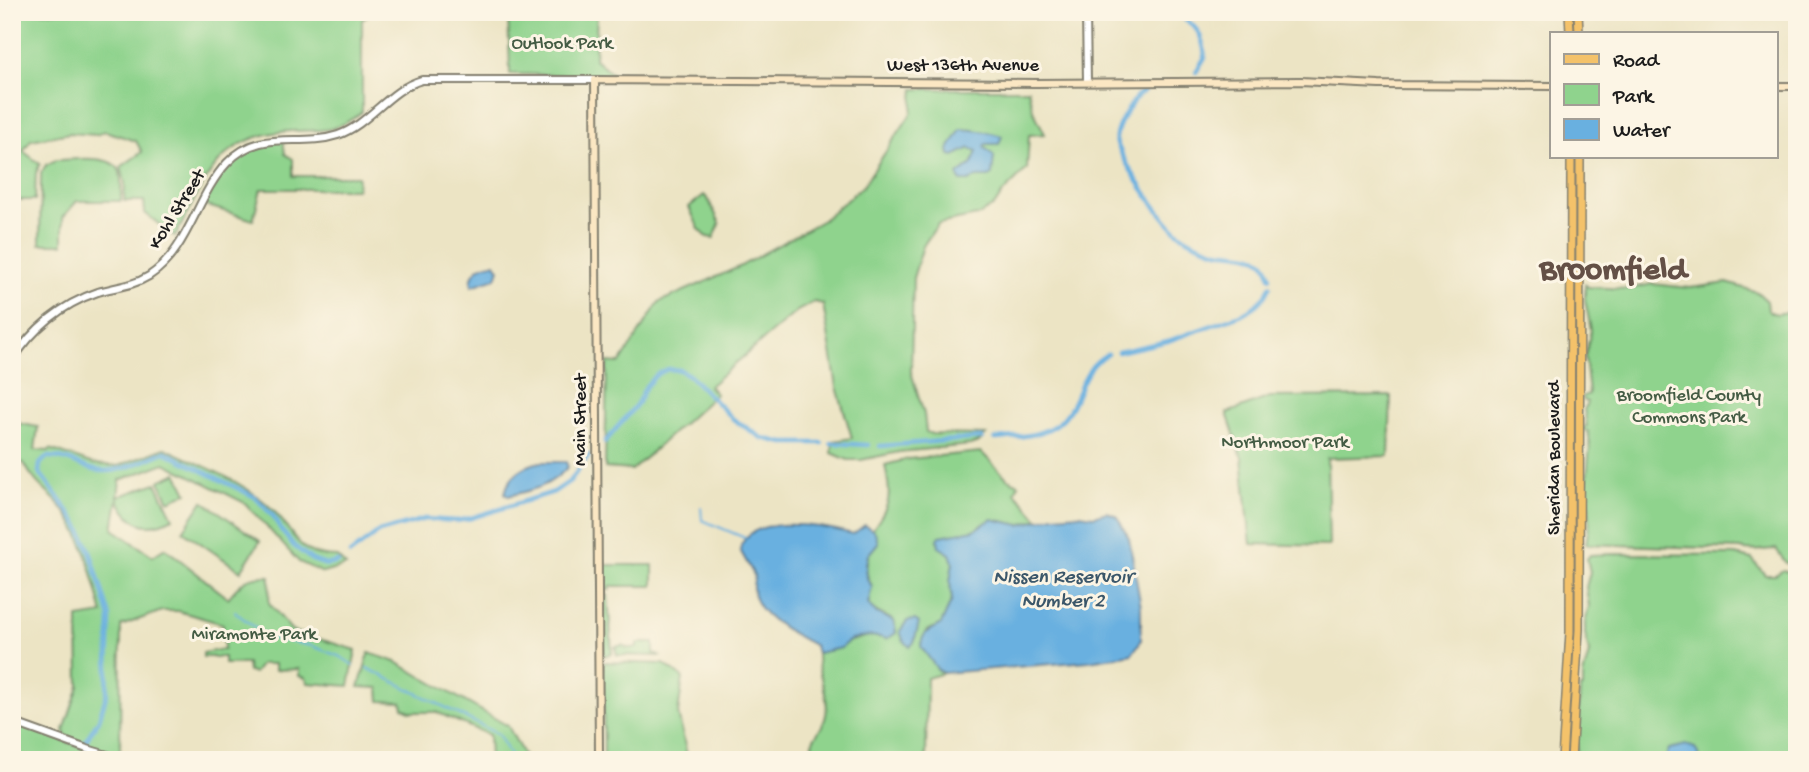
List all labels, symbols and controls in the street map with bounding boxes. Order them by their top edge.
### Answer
legend [1550,32,1778,158]
park label: Outlook Park [511,33,614,56]
text: Road [1613,50,1661,75]
street label: West 136th Avenue [887,55,1039,78]
text: Park [1612,86,1656,111]
text: Water [1613,120,1671,145]
street label: Kohl Street [144,164,213,254]
district label: Broomfield [1538,253,1690,291]
street label: Main Street [570,372,593,466]
street label: Sheridan Boulevard [1544,379,1567,535]
park label: Broomfield County Commons Park [1616,385,1762,430]
park label: Northmoor Park [1221,432,1350,455]
water label: Nissen Reservoir Number 2 [993,566,1137,615]
park label: Miramonte Park [191,624,318,647]

